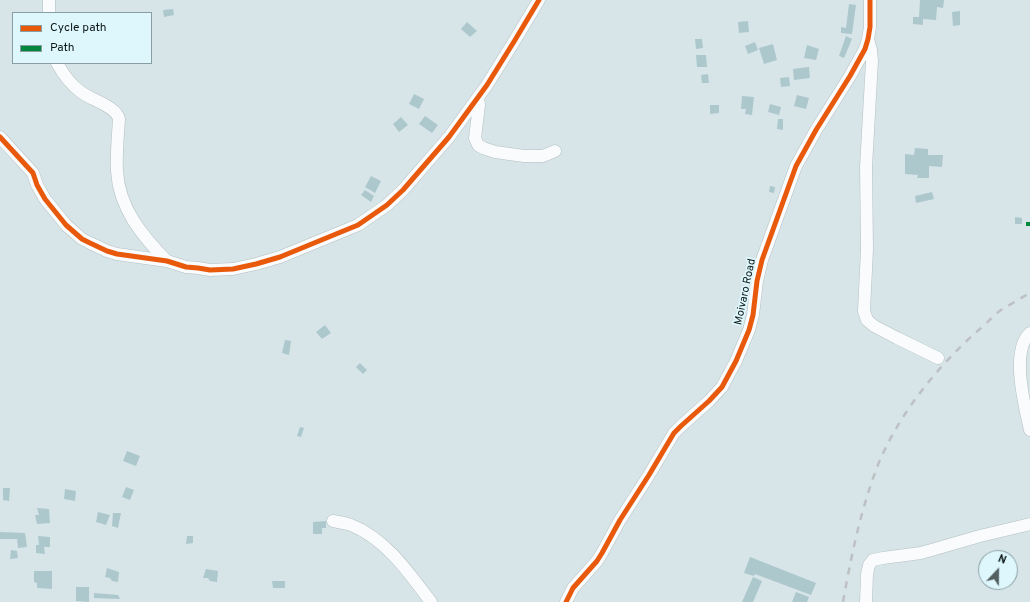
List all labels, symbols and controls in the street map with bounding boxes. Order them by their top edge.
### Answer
legend [12,12,152,64]
text: Cycle path [50,20,107,36]
text: Path [50,40,75,56]
street label: Moivaro Road [733,258,759,326]
north arrow [978,550,1018,590]
text: N [996,552,1008,568]

